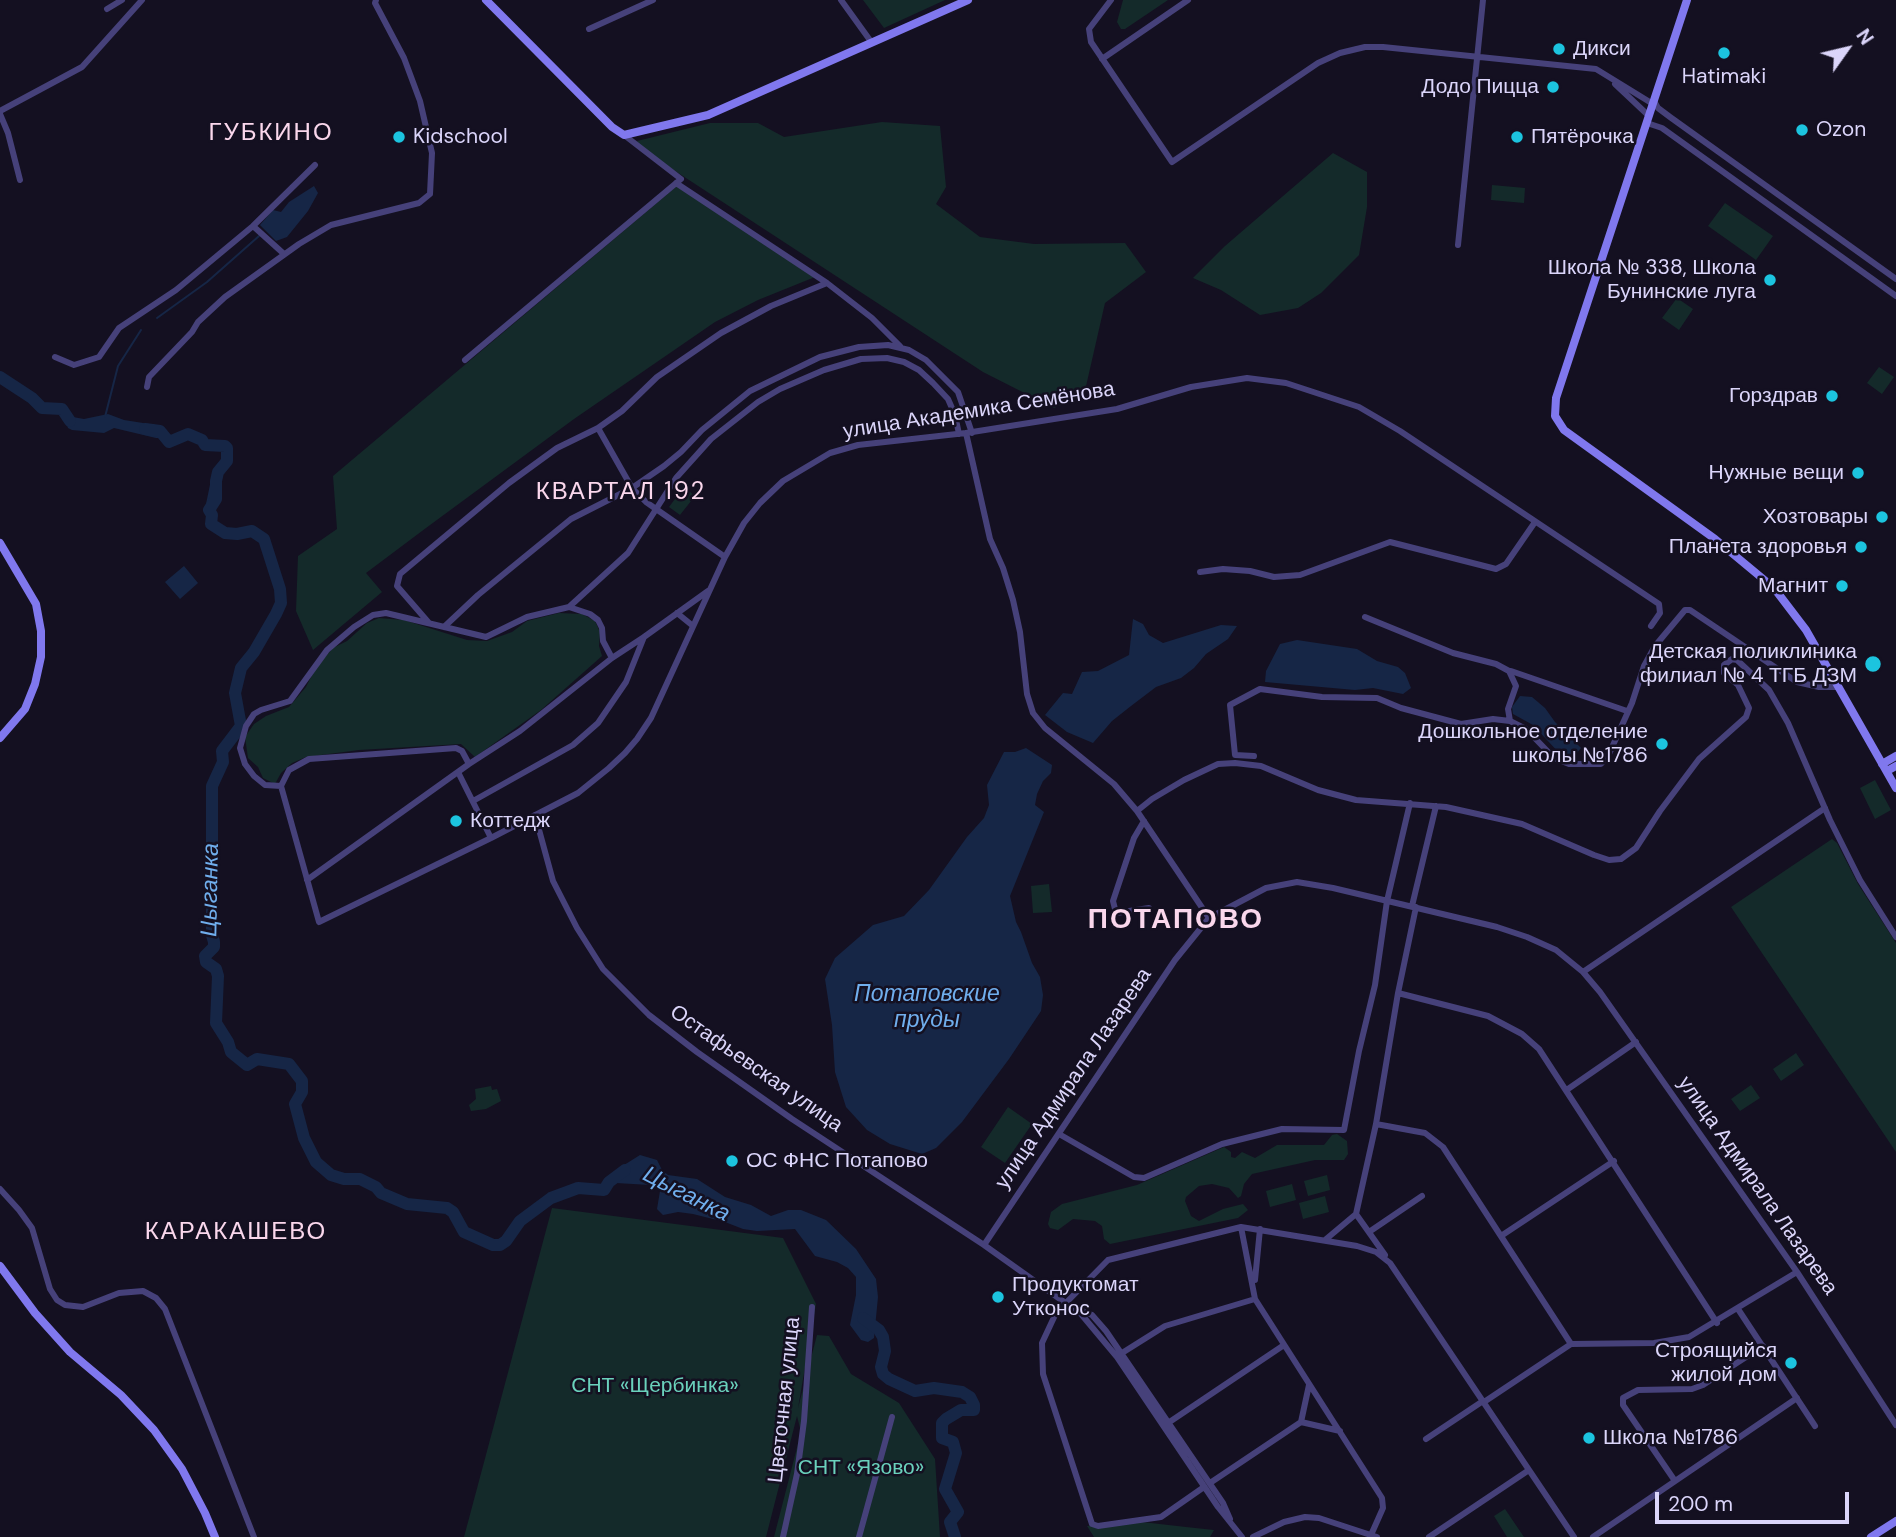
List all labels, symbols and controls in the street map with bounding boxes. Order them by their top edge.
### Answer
north arrow [1812,14,1882,84]
text: N [1851,24,1879,50]
place label: Дикси [1573,36,1631,62]
marker: Дикси [1551,41,1567,57]
marker: Hatimaki [1716,45,1732,61]
place label: Hatimaki [1682,64,1766,90]
place label: Додо Пицца [1421,74,1539,100]
marker: Додо Пицца [1545,79,1561,95]
place label: Ozon [1816,117,1866,143]
district label: ГУБКИНО [209,120,333,148]
marker: Ozon [1794,122,1810,138]
place label: Kidschool [413,124,508,150]
place label: Пятёрочка [1531,124,1634,150]
marker: Kidschool [391,129,407,145]
marker: Пятёрочка [1509,129,1525,145]
place label: Школа № 338, Школа Бунинские луга [1548,255,1756,305]
marker: Школа № 338, Школа Бунинские луга [1762,272,1778,288]
street label: улица Академика Семёнова [841,377,1117,445]
place label: Горздрав [1729,383,1818,409]
marker: Горздрав [1824,388,1840,404]
place label: Нужные вещи [1708,460,1844,486]
marker: Нужные вещи [1850,465,1866,481]
district label: КВАРТАЛ 192 [537,479,705,507]
place label: Хозтовары [1763,504,1868,530]
marker: Хозтовары [1874,509,1890,525]
place label: Планета здоровья [1669,534,1847,560]
marker: Планета здоровья [1853,539,1869,555]
place label: Магнит [1758,573,1828,599]
marker: Магнит [1834,578,1850,594]
place label: Детская поликлиника филиал № 4 ТГБ ДЗМ [1640,639,1857,689]
marker: Детская поликлиника филиал № 4 ТГБ ДЗМ [1863,654,1883,674]
place label: Дошкольное отделение школы №1786 [1418,719,1648,769]
marker: Дошкольное отделение школы №1786 [1654,736,1670,752]
place label: Коттедж [470,808,550,834]
marker: Коттедж [448,813,464,829]
water label: Цыганка [196,843,226,937]
district label: ПОТАПОВО [1089,904,1263,938]
street label: улица Адмирала Лазарева [991,964,1157,1194]
water label: Потаповские пруды [854,981,1000,1035]
street label: Остафьевская улица [665,1000,847,1138]
street label: улица Адмирала Лазарева [1672,1072,1842,1300]
place label: ОС ФНС Потапово [746,1148,928,1174]
marker: ОС ФНС Потапово [724,1153,740,1169]
water label: Цыганка [638,1161,734,1229]
district label: КАРАКАШЕВО [146,1219,326,1247]
place label: Продуктомат Утконос [1012,1272,1139,1322]
marker: Продуктомат Утконос [990,1289,1006,1305]
street label: Цветочная улица [764,1316,806,1484]
place label: Строящийся жилой дом [1655,1338,1777,1388]
marker: Строящийся жилой дом [1783,1355,1799,1371]
park label: СНТ «Щербинка» [571,1373,739,1399]
place label: Школа №1786 [1603,1425,1738,1451]
marker: Школа №1786 [1581,1430,1597,1446]
park label: СНТ «Язово» [798,1455,924,1481]
scale bar [1658,1478,1852,1522]
text: 200 m [1668,1490,1733,1518]

